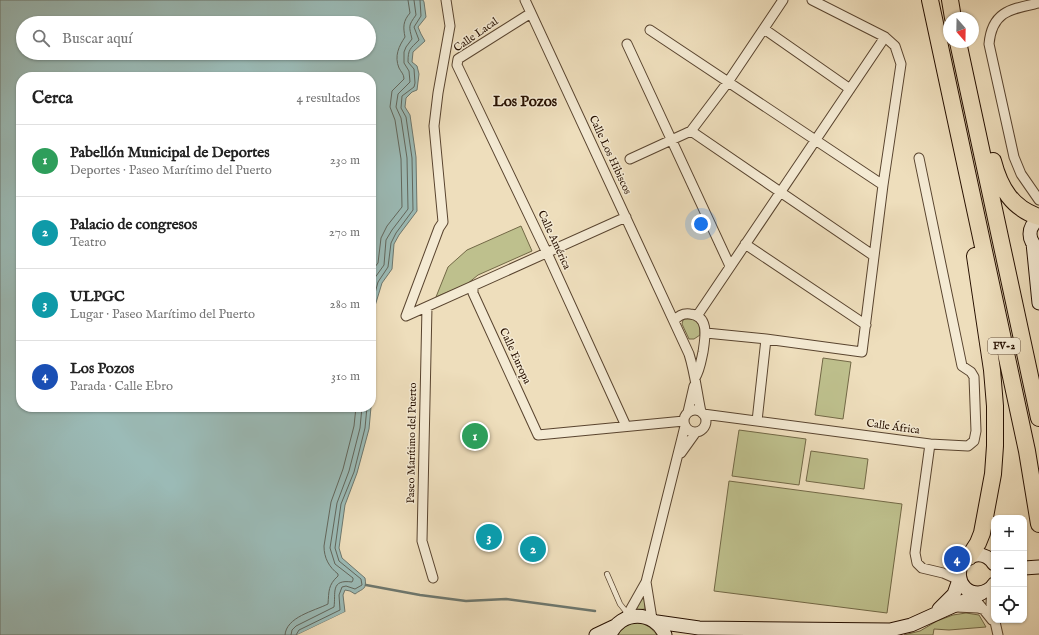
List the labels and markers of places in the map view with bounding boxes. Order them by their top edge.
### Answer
pin: 1 [462,421,488,451]
pin: 3 [476,522,502,552]
pin: 2 [520,534,546,564]
pin: 4 [944,544,970,574]

